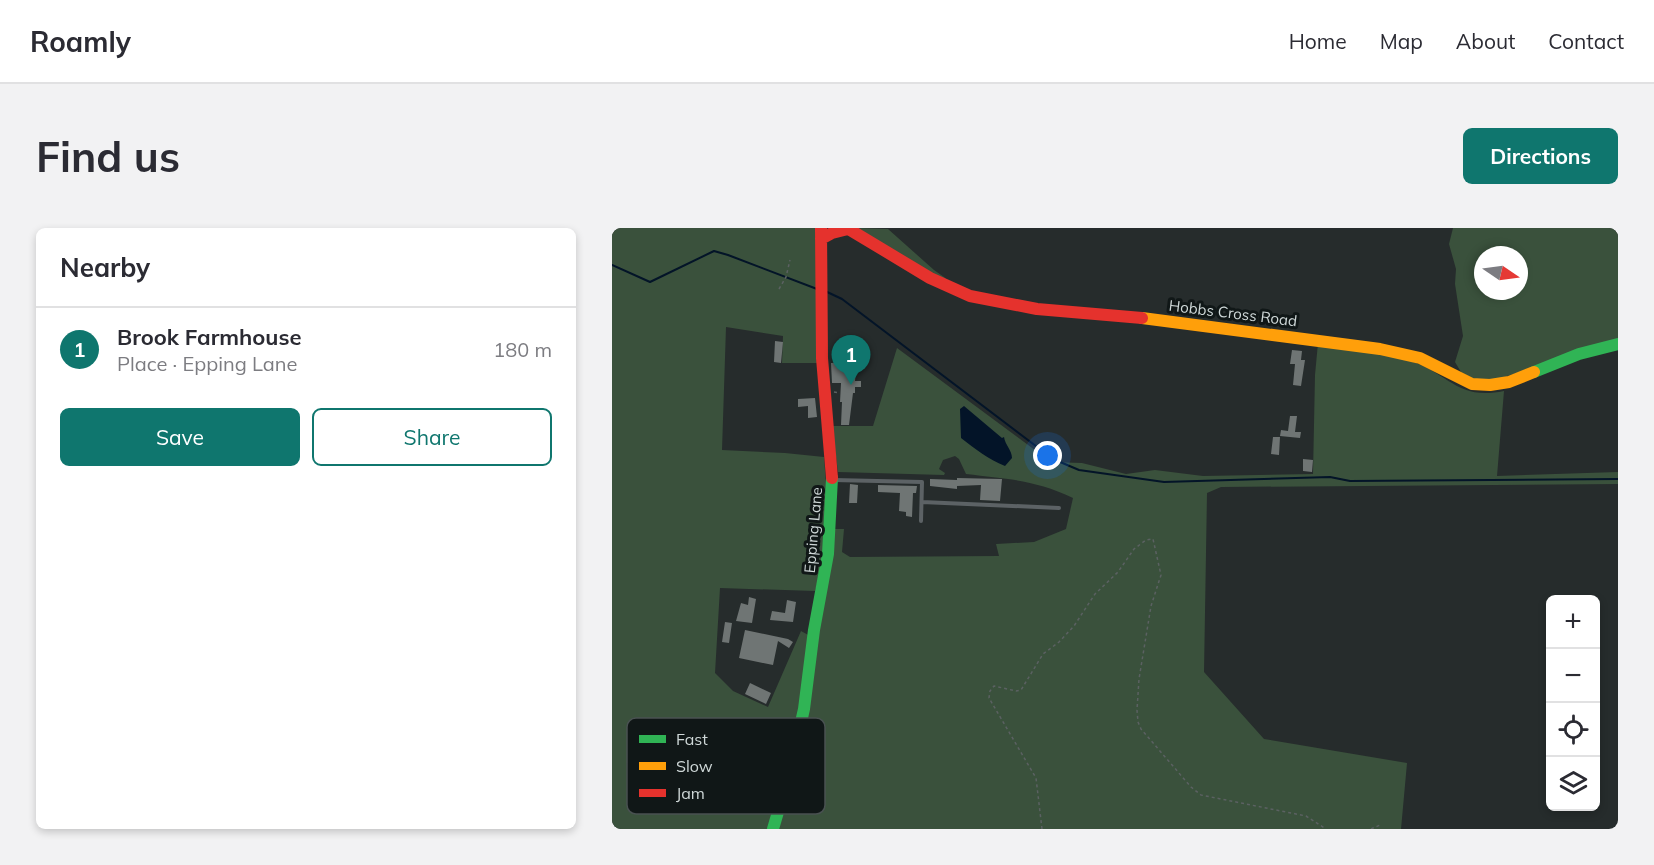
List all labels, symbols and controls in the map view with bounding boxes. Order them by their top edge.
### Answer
text: Roamly [30,24,131,59]
text: Home [1289,28,1347,54]
text: Map [1380,28,1423,54]
text: About [1456,28,1515,54]
text: Contact [1548,28,1624,54]
button: Directions [1463,128,1618,184]
text: Find us [36,130,180,183]
north arrow [1474,246,1528,300]
text: Nearby [60,251,150,284]
street label: Hobbs Cross Road [1168,296,1298,330]
text: Brook Farmhouse [117,323,302,351]
pin: 1 [832,336,870,385]
text: 1 [74,337,86,362]
text: 180 m [493,337,552,362]
text: Place · Epping Lane [117,351,297,376]
button: Save [60,408,300,466]
button: Share [312,408,552,466]
your location [1033,441,1062,470]
street label: Epping Lane [800,486,826,574]
map controls [1546,595,1600,811]
button: + [1546,595,1600,649]
button: − [1546,649,1600,703]
button: locate [1546,703,1600,757]
legend [627,718,825,814]
text: Fast [676,729,708,749]
text: Slow [676,756,713,776]
button: layers [1546,757,1600,811]
text: Jam [676,783,705,803]

